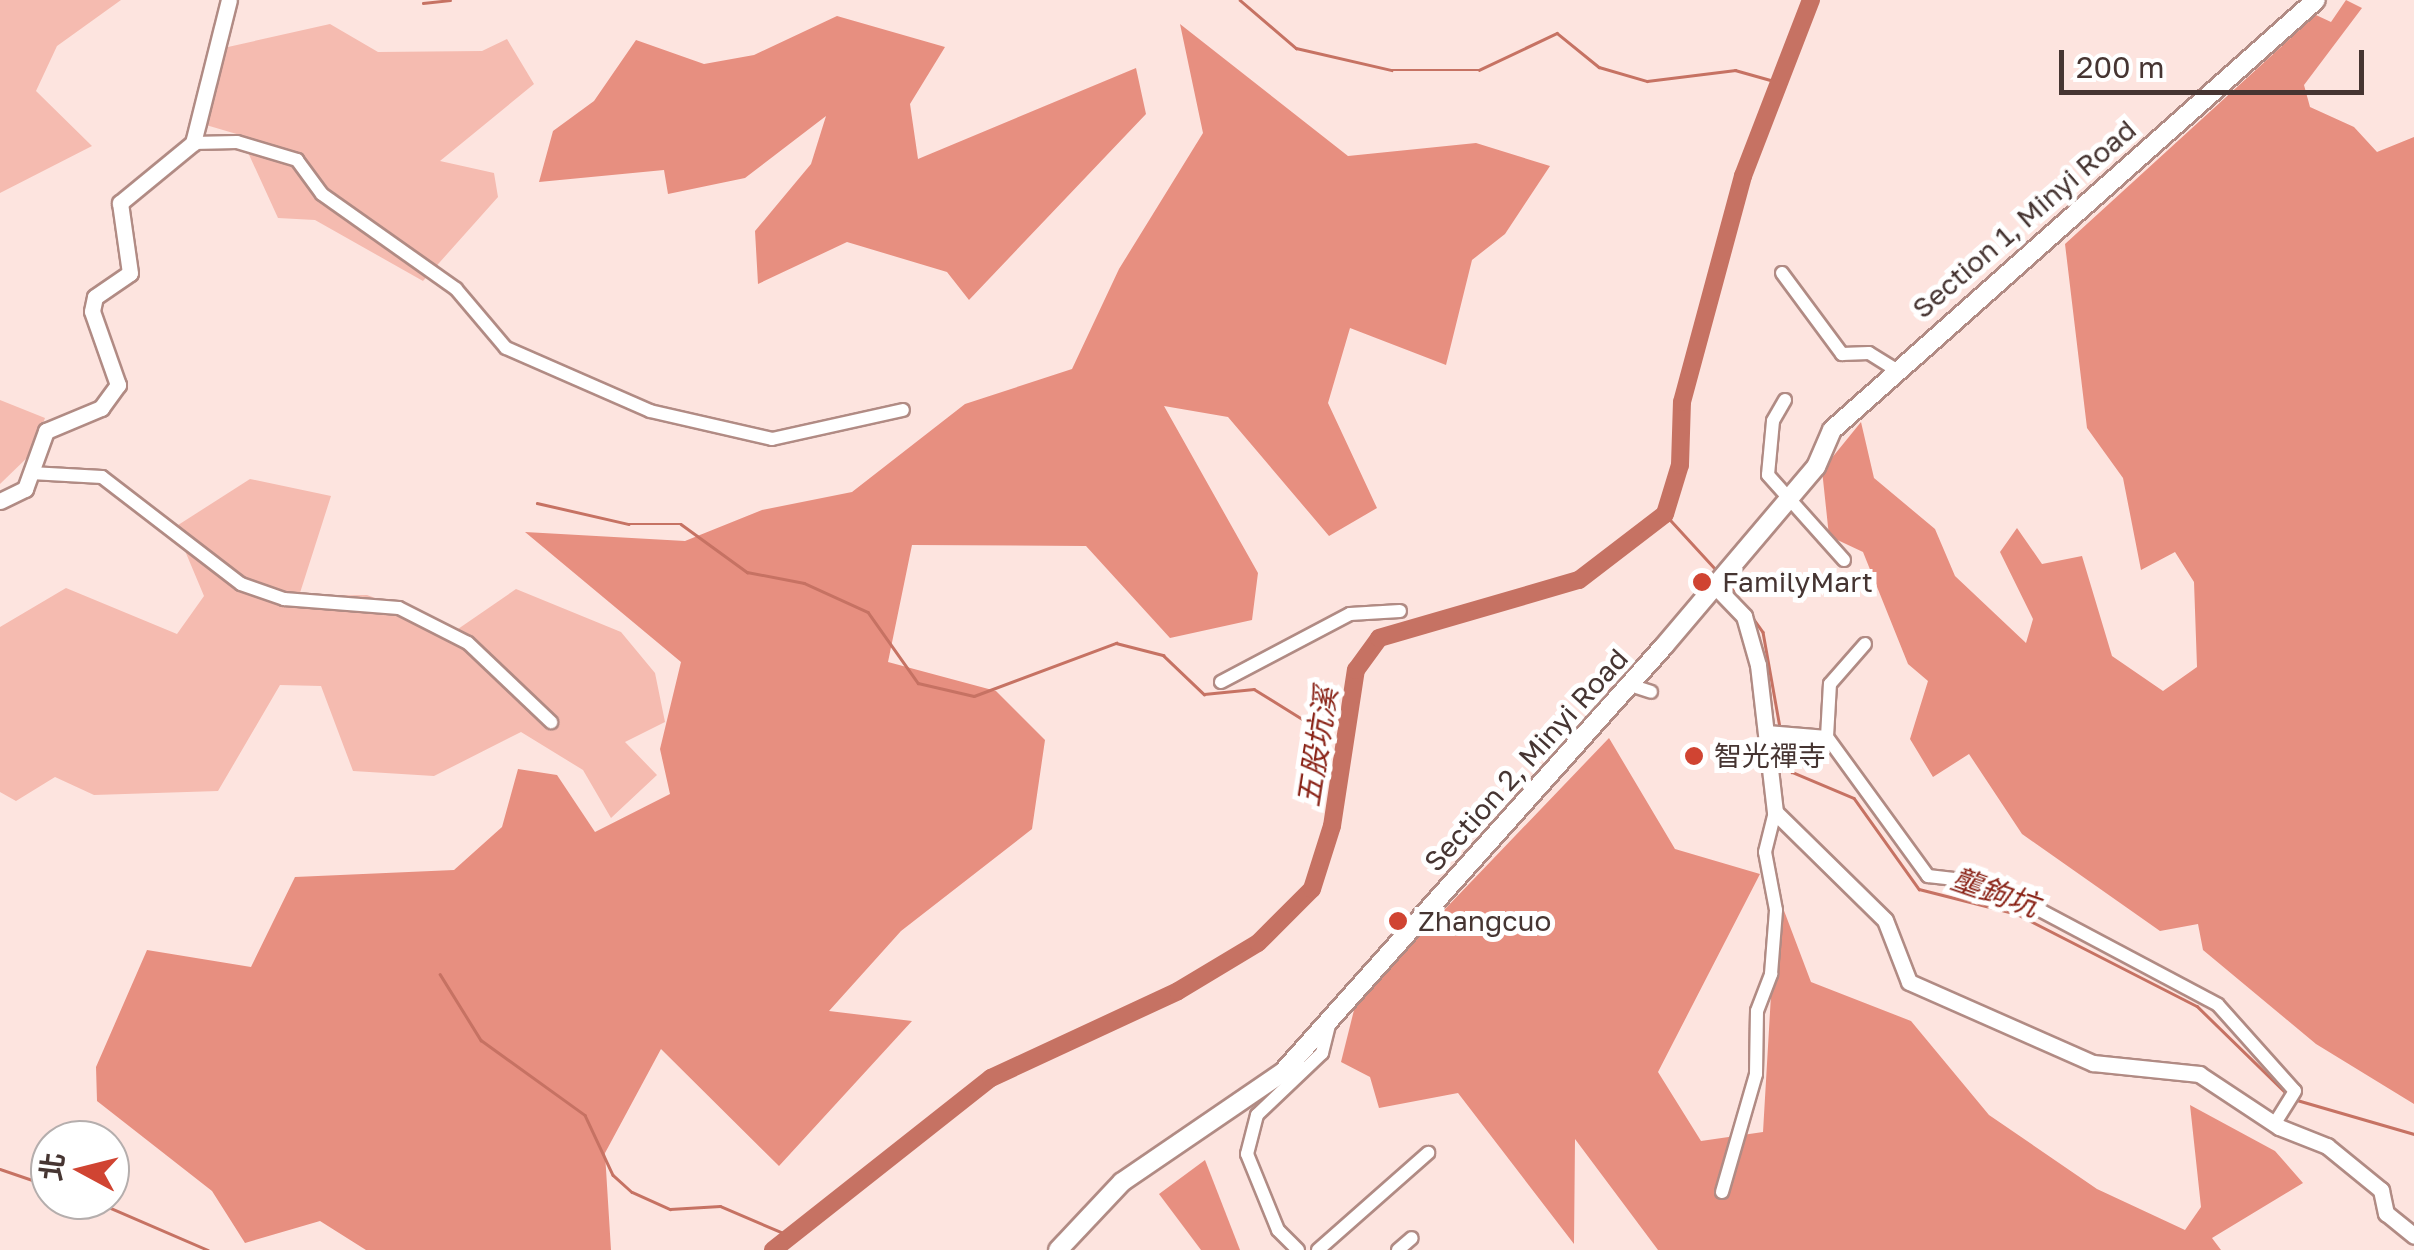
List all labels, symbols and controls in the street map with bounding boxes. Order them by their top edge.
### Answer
scale bar [2064,30,2369,92]
text: 200 m [2076,49,2165,85]
street label: Section 1, Minyi Road [1905,113,2143,325]
place label: FamilyMart [1722,565,1873,599]
marker: FamilyMart [1691,571,1713,593]
street label: Section 2, Minyi Road [1417,642,1635,878]
water label: 五股坑溪 [1290,685,1344,809]
place label: 智光禪寺 [1714,739,1826,773]
marker: 智光禪寺 [1683,745,1705,767]
water label: 壟鉤坑 [1947,860,2043,924]
place label: Zhangcuo [1418,904,1551,938]
marker: Zhangcuo [1387,910,1409,932]
north arrow [30,1120,130,1220]
text: 北 [34,1151,70,1182]

